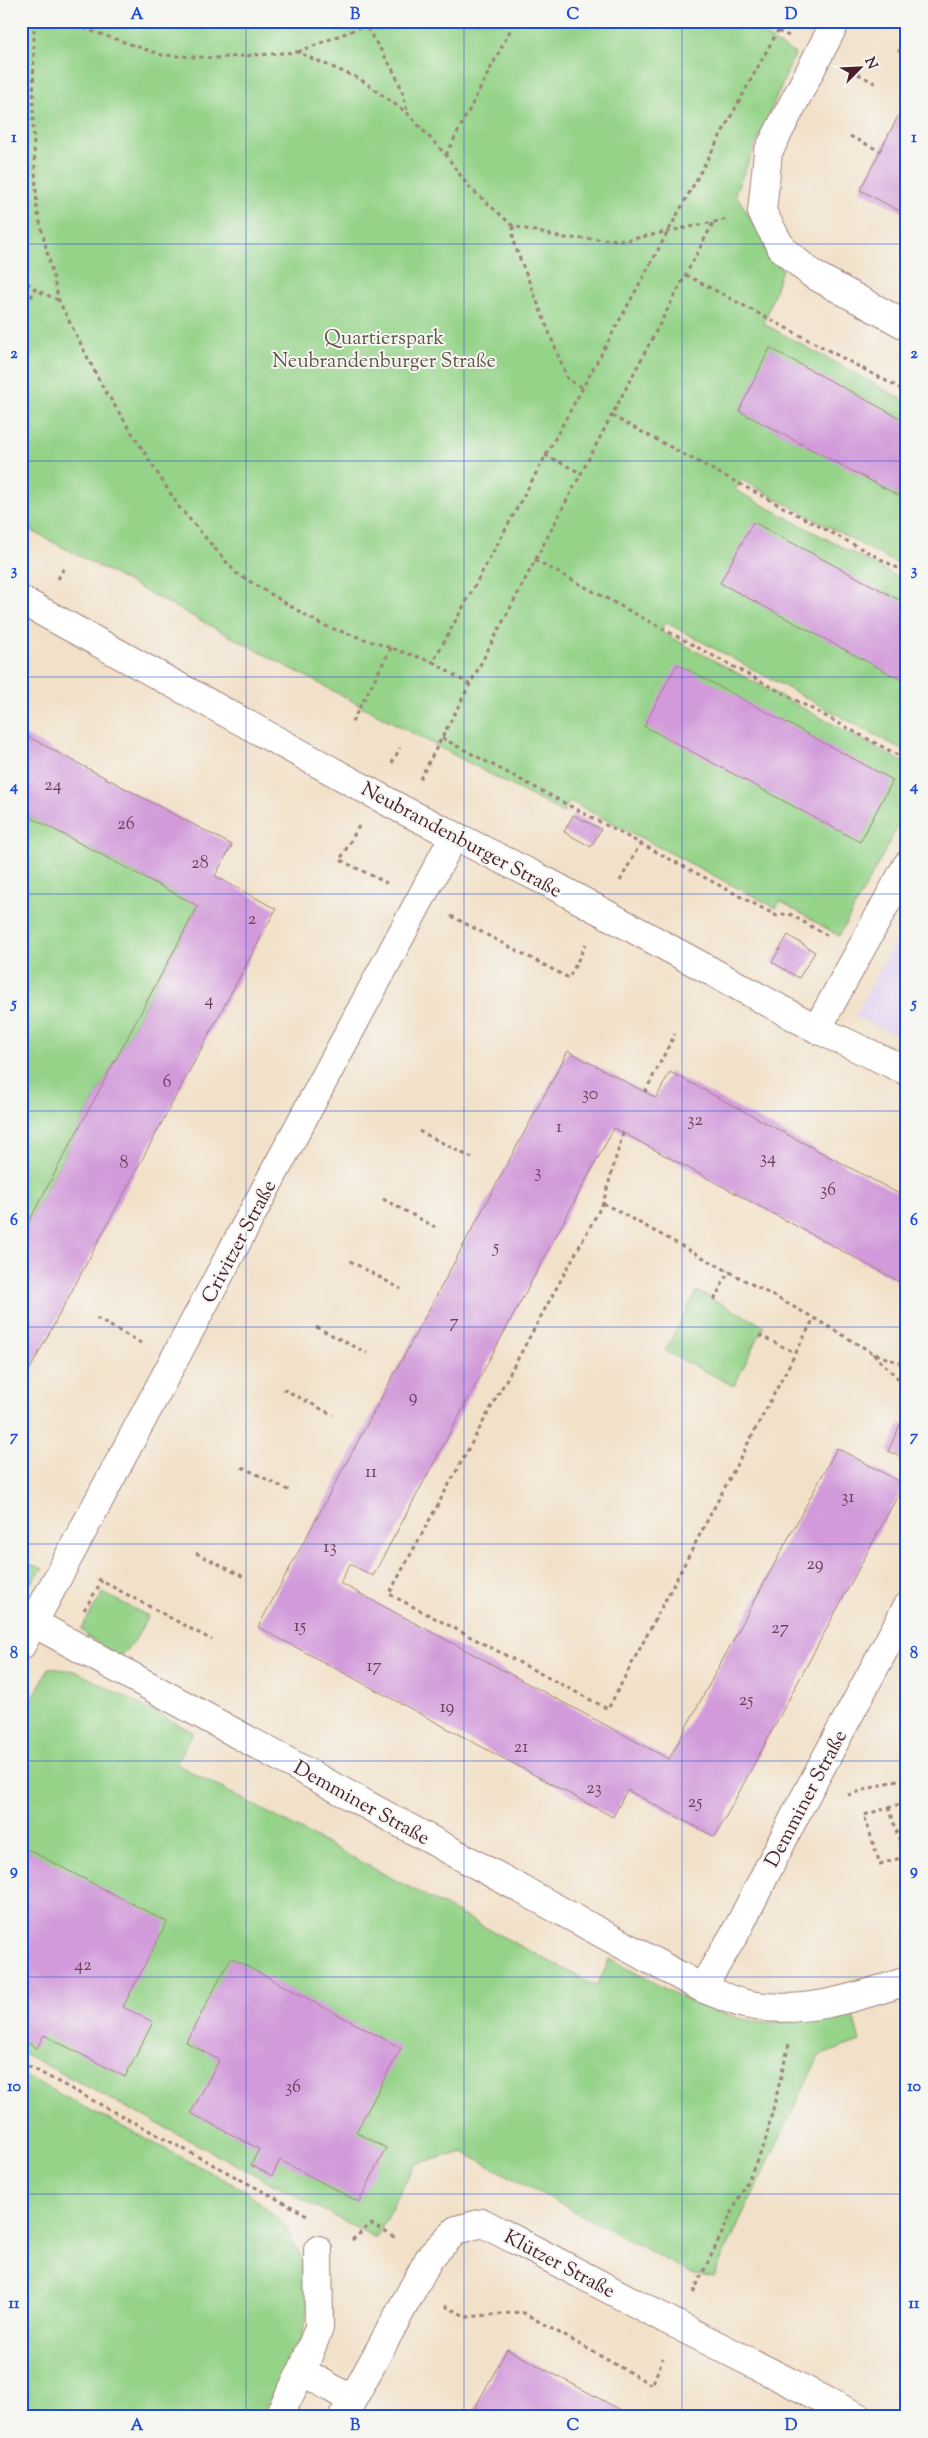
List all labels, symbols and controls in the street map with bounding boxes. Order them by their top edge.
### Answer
text: A [131,4,144,27]
text: B [350,4,360,27]
text: C [567,4,580,27]
text: D [785,4,798,27]
north arrow [836,42,886,92]
text: N [859,54,881,73]
text: 1 [11,127,17,150]
text: 1 [911,127,917,150]
park label: Quartierspark Neubrandenburger Straße [272,325,496,377]
text: 2 [10,343,18,366]
text: 2 [910,343,918,366]
text: 3 [11,560,18,583]
text: 3 [911,560,918,583]
house number: 24 [44,773,62,799]
text: 4 [9,776,18,799]
street label: Neubrandenburger Straße [355,776,566,907]
text: 4 [909,776,918,799]
house number: 26 [117,812,135,838]
house number: 28 [191,851,209,877]
house number: 2 [248,907,257,933]
house number: 4 [204,988,214,1014]
text: 5 [9,993,17,1016]
text: 5 [909,993,917,1016]
house number: 6 [163,1070,172,1096]
house number: 30 [582,1082,598,1108]
house number: 32 [687,1108,703,1134]
house number: 1 [556,1115,562,1141]
house number: 34 [760,1146,776,1172]
house number: 8 [120,1151,129,1177]
house number: 3 [534,1160,542,1186]
street label: Crivitzer Straße [196,1175,285,1309]
house number: 36 [820,1178,836,1204]
text: 6 [10,1210,18,1233]
text: 6 [910,1210,918,1233]
house number: 5 [492,1235,499,1261]
house number: 7 [449,1310,459,1336]
house number: 9 [409,1385,418,1411]
text: 7 [10,1426,19,1449]
text: 7 [910,1426,919,1449]
house number: 11 [365,1460,377,1486]
house number: 31 [841,1485,855,1511]
house number: 13 [323,1535,337,1561]
house number: 29 [806,1552,824,1578]
house number: 15 [294,1614,306,1640]
house number: 27 [771,1616,789,1642]
text: 8 [10,1643,18,1666]
text: 8 [910,1643,918,1666]
house number: 17 [366,1654,382,1680]
house number: 25 [739,1688,753,1714]
house number: 19 [440,1695,455,1721]
street label: Demminer Straße [759,1725,856,1873]
house number: 21 [514,1735,528,1761]
street label: Demminer Straße [287,1755,434,1854]
house number: 23 [586,1776,602,1802]
house number: 25 [688,1790,702,1816]
text: 9 [10,1860,18,1883]
text: 9 [910,1860,918,1883]
house number: 42 [74,1953,92,1979]
house number: 36 [285,2075,301,2101]
text: 10 [7,2076,21,2099]
text: 10 [907,2076,921,2099]
street label: Klützer Straße [498,2224,620,2307]
text: 11 [9,2293,20,2316]
text: 11 [909,2293,920,2316]
text: A [131,2415,144,2438]
text: B [350,2415,360,2438]
text: C [567,2415,580,2438]
text: D [785,2415,798,2438]

